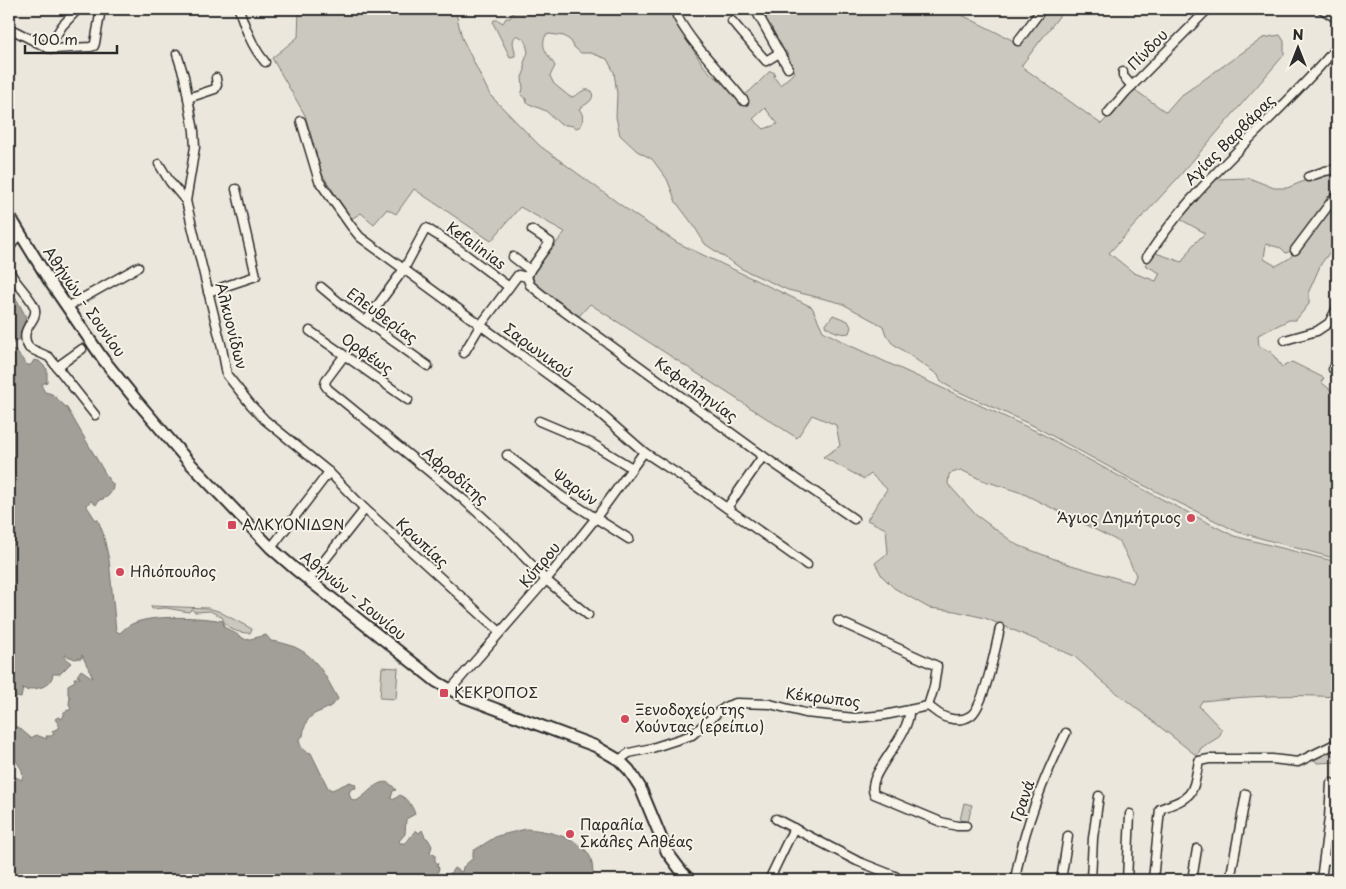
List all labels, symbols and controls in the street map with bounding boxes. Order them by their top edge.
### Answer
scale bar [25,22,118,54]
north arrow [1274,22,1324,72]
street label: Πίνδου [1121,23,1172,75]
text: N [1292,24,1304,45]
text: 100 m [32,27,78,50]
street label: Αγίας Βαρβάρας [1178,88,1280,190]
street label: Kefalinias [442,215,512,274]
street label: Αθήνών - Σουνίου [38,241,132,361]
street label: Αλκυονίδων [210,280,254,372]
street label: Ελευθερίας [343,281,423,349]
street label: Σαρωνικού [500,317,578,383]
street label: Ορφέως [337,326,399,379]
street label: Κεφαλληνίας [651,351,743,427]
street label: Αφροδίτης [418,441,494,509]
street label: Ψαρών [548,463,604,511]
place label: Άγιος Δημήτριος [1057,505,1181,528]
street label: Κρωπίας [392,511,455,573]
place label: ΑΛΚΥΟΝΙΔΩΝ [242,512,344,535]
marker: Άγιος Δημήτριος [1185,512,1197,524]
marker: ΑΛΚΥΟΝΙΔΩΝ [226,519,238,531]
street label: Κύπρου [513,536,565,592]
street label: Αθήνών - Σουνίου [296,545,412,645]
place label: Ηλιόπουλος [130,559,216,582]
marker: Ηλιόπουλος [114,566,126,578]
place label: ΚΕΚΡΟΠΟΣ [454,680,538,703]
street label: Κέκρωπος [784,681,862,713]
marker: ΚΕΚΡΟΠΟΣ [438,687,450,699]
place label: Ξενοδοχείο της Χούντας (ερείπιο) [635,697,764,737]
marker: Ξενοδοχείο της Χούντας (ερείπιο) [619,713,631,725]
street label: Γρανά [1004,776,1039,824]
place label: Παραλία Σκάλες Αλθέας [580,812,693,852]
marker: Παραλία Σκάλες Αλθέας [564,828,576,840]

